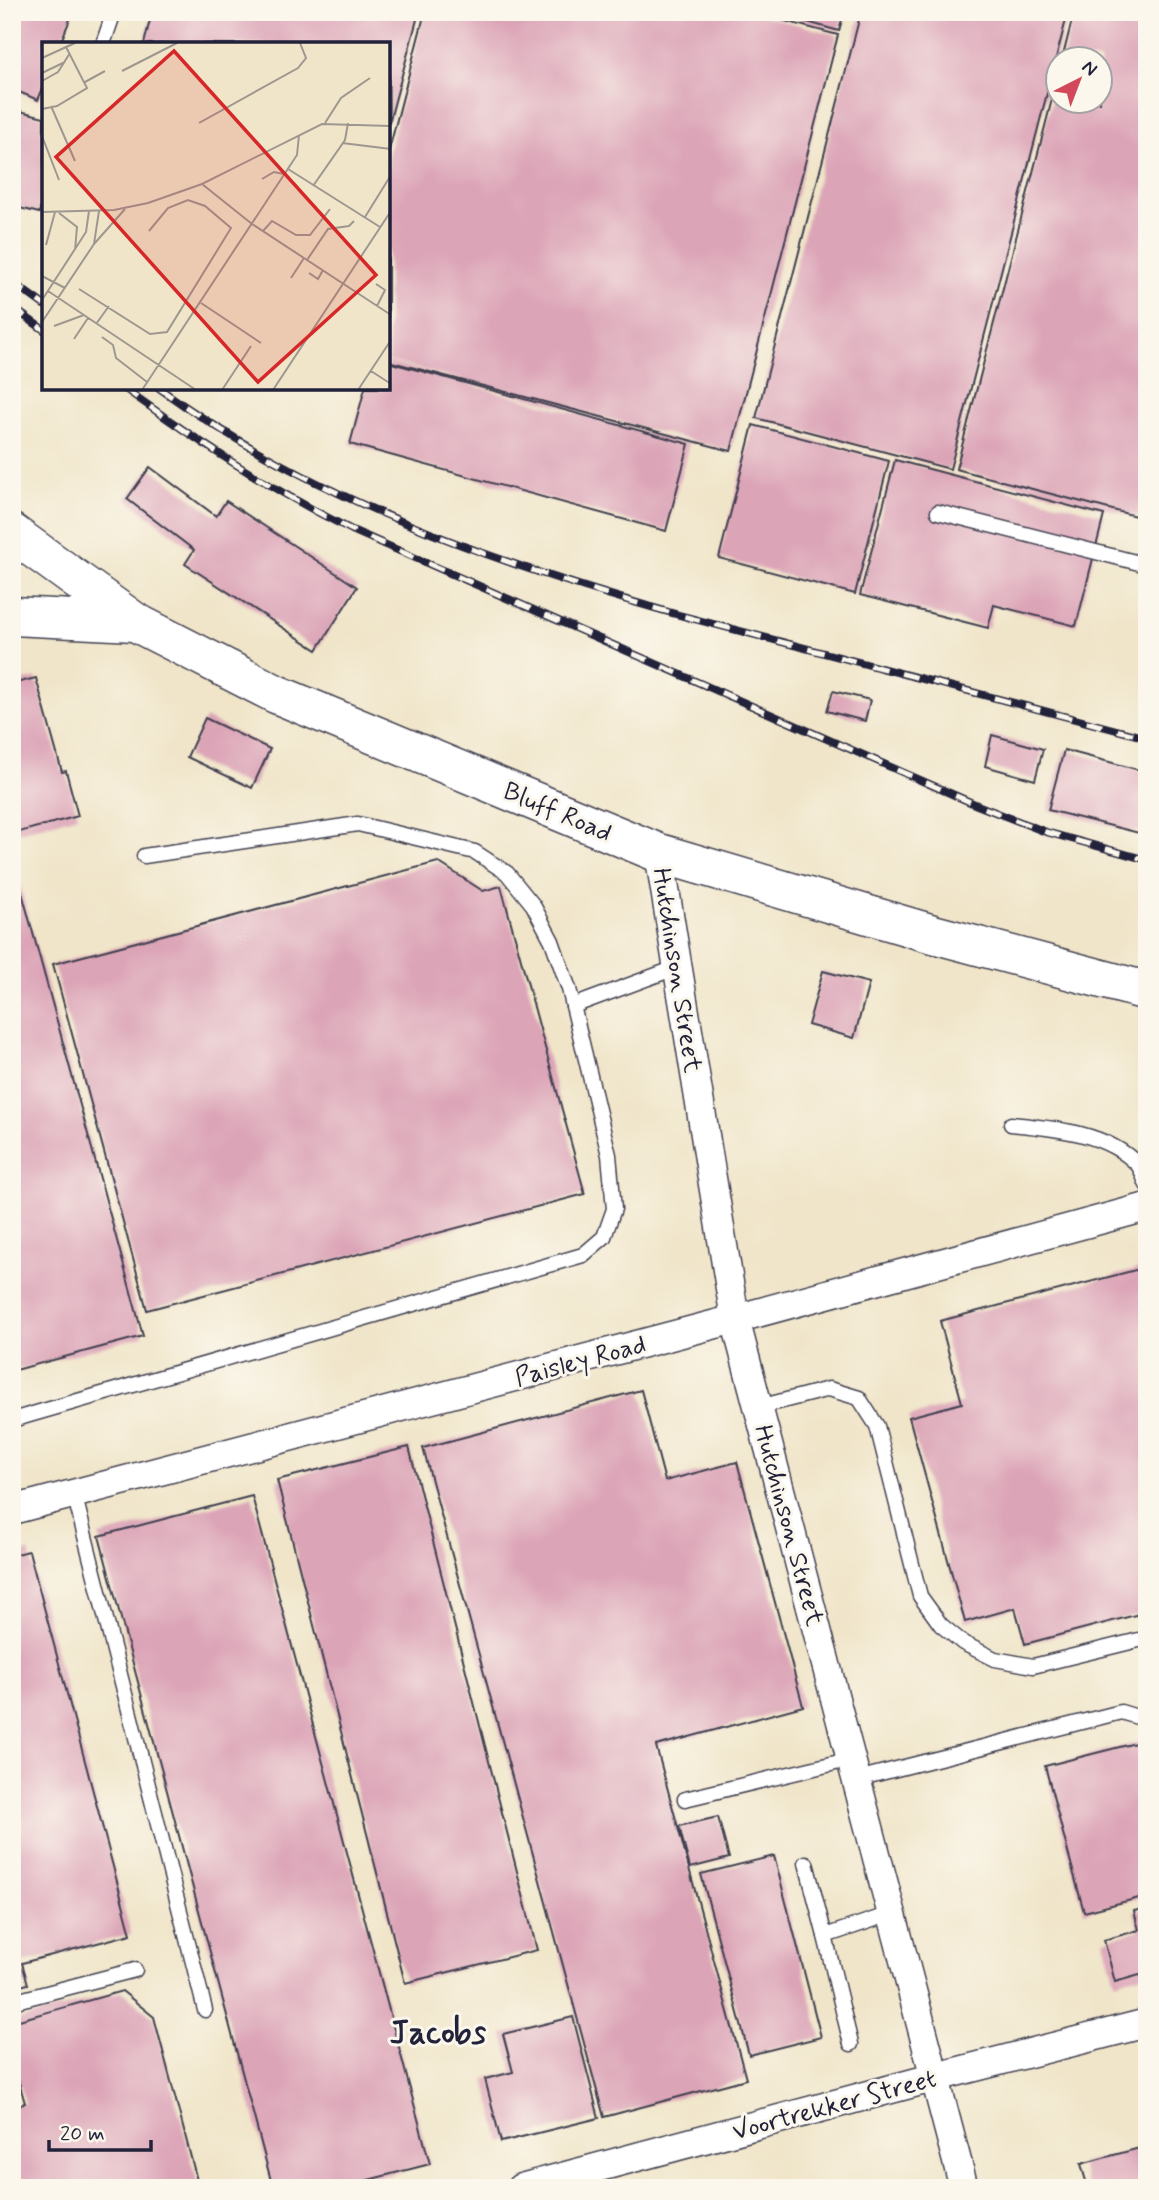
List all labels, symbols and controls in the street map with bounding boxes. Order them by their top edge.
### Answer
inset map [42,42,390,390]
north arrow [1044,46,1114,116]
text: N [1076,55,1102,82]
street label: Bluff Road [498,775,617,851]
street label: Hutchinson Street [643,865,709,1075]
street label: Paisley Road [511,1328,650,1396]
street label: Hutchinson Street [745,1421,831,1630]
district label: Jacobs [390,2012,487,2056]
street label: Voortrekker Street [729,2062,940,2149]
scale bar [49,2109,150,2153]
text: 20 m [60,2120,105,2148]

